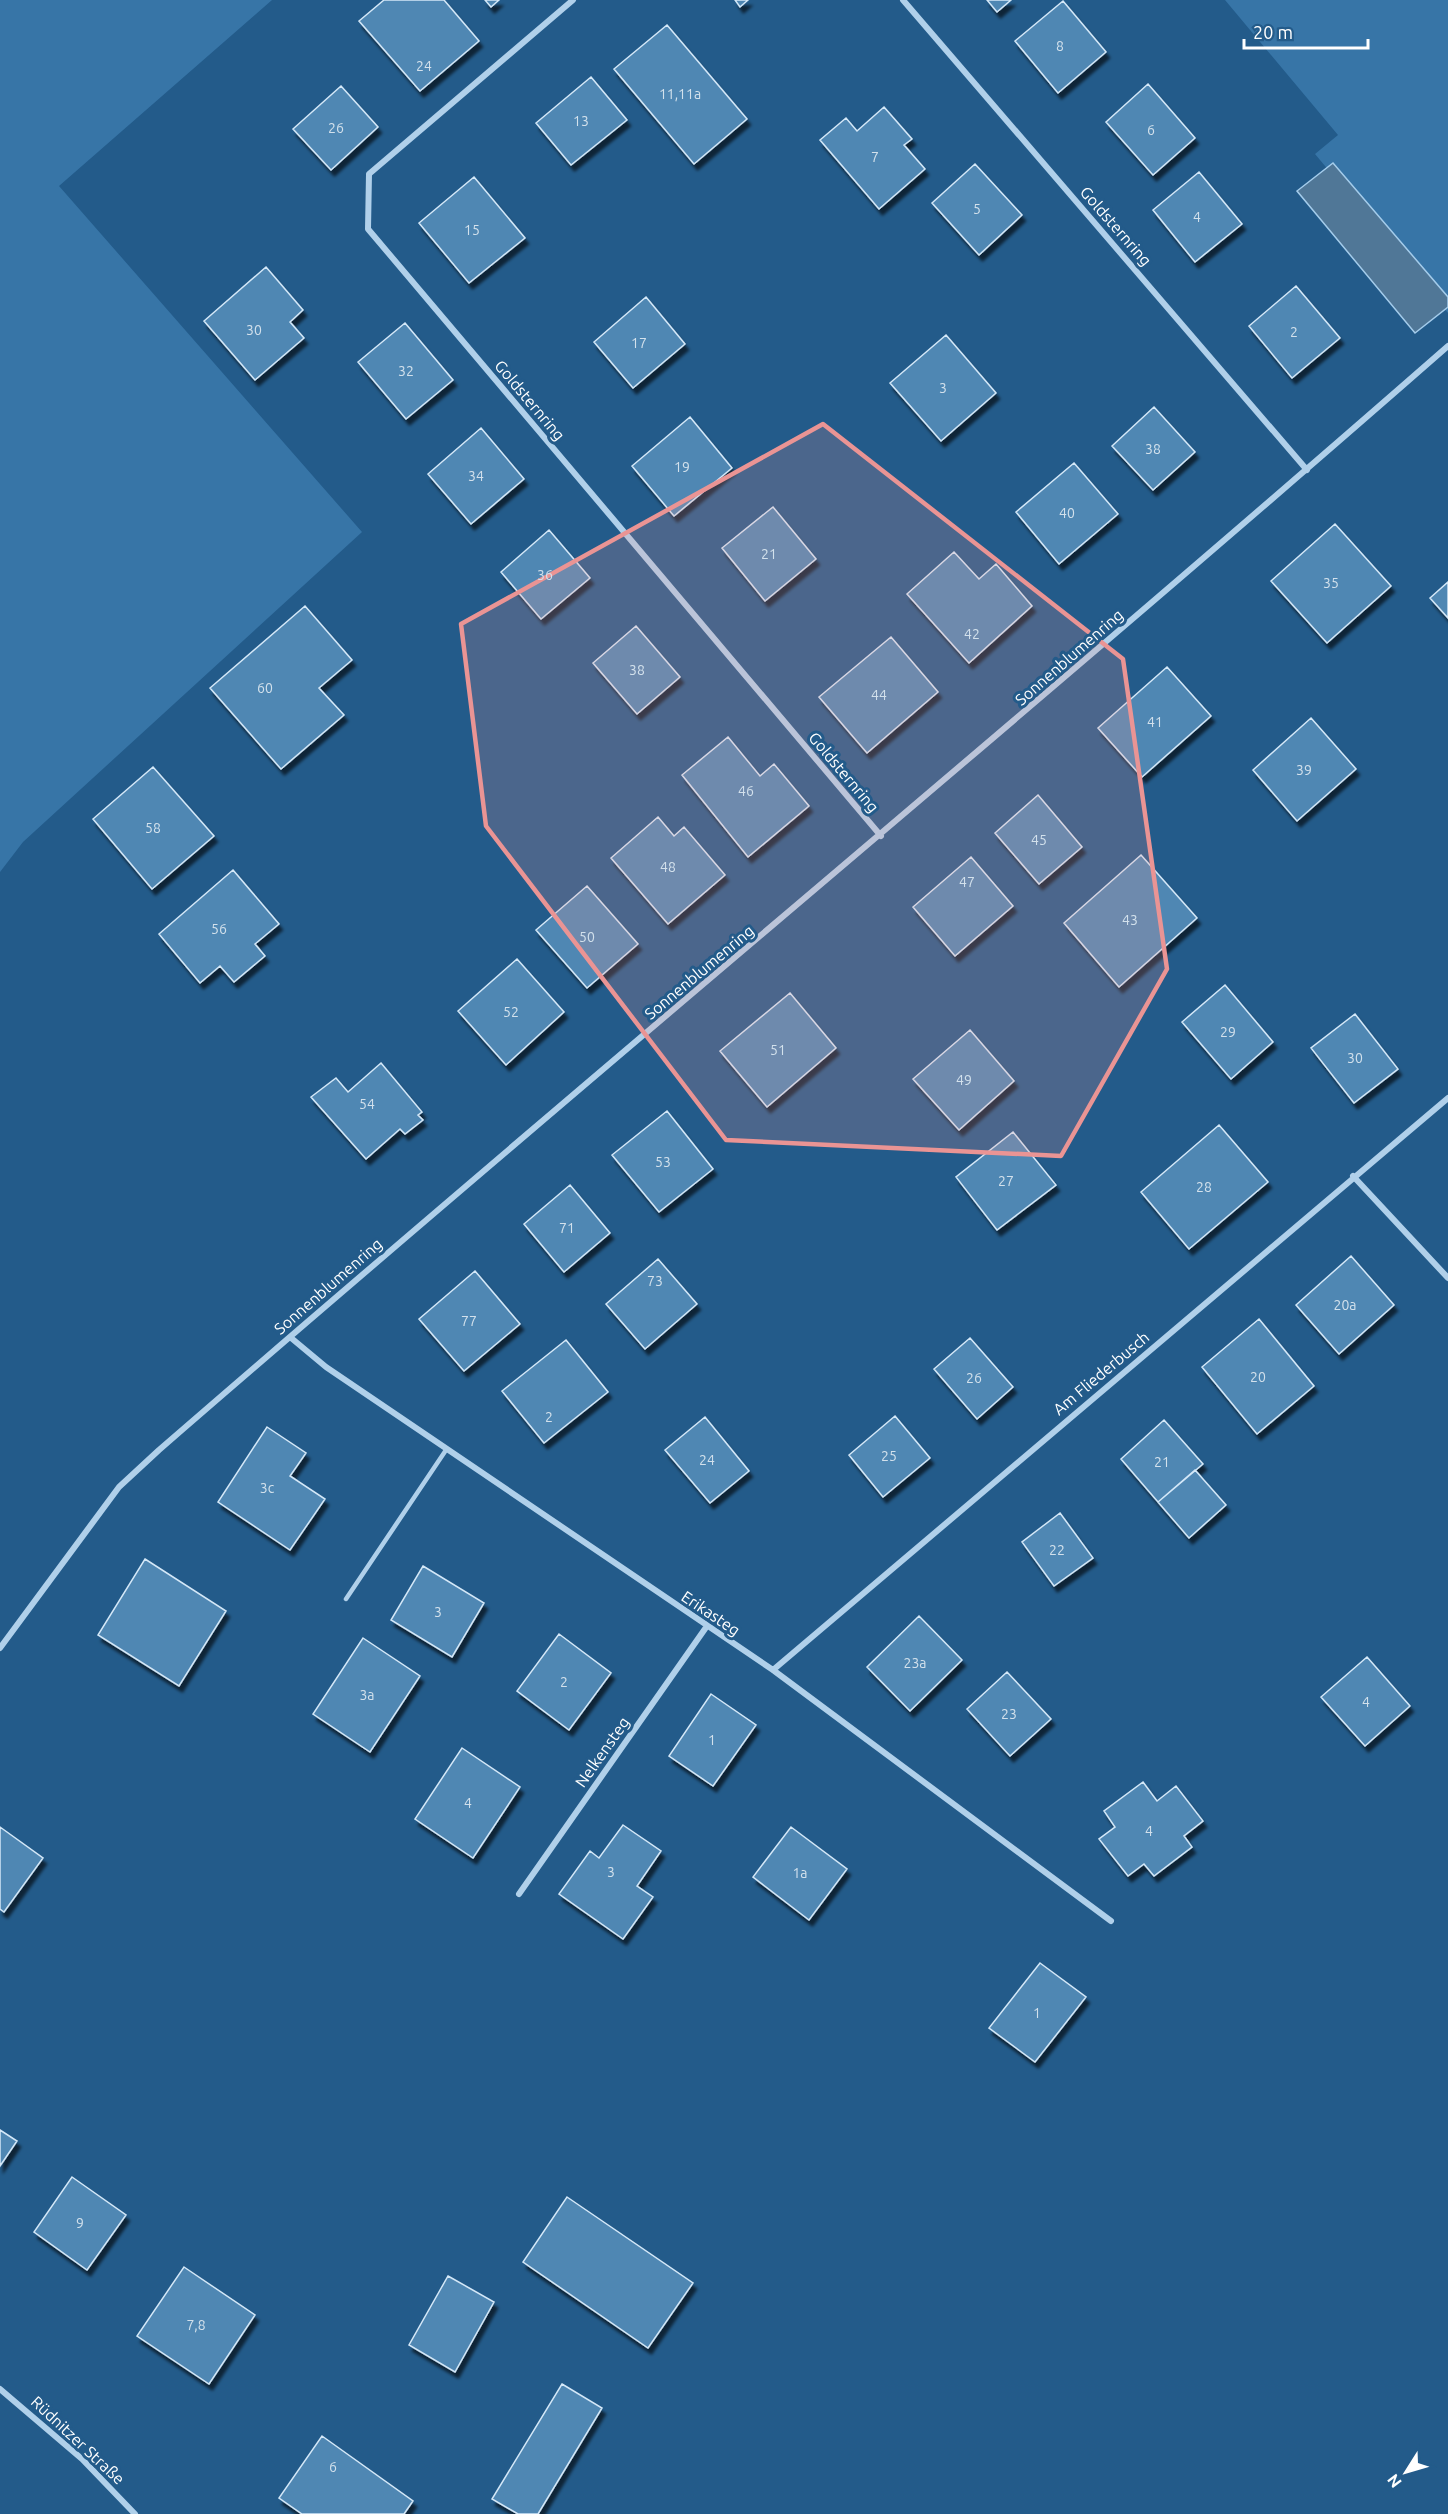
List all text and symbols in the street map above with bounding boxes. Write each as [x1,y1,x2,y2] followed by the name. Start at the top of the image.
[1244,12,1368,50] scale bar
[1253,22,1293,42] text: 20 m
[1056,38,1064,54] house number: 8
[416,58,432,74] house number: 24
[659,86,701,102] house number: 11,11a
[573,113,589,129] house number: 13
[328,120,344,136] house number: 26
[1147,122,1155,138] house number: 6
[871,149,879,165] house number: 7
[1077,183,1155,269] street label: Goldsternring
[973,201,981,217] house number: 5
[1193,209,1201,225] house number: 4
[464,222,480,238] house number: 15
[246,322,262,338] house number: 30
[1290,324,1298,340] house number: 2
[631,335,647,351] house number: 17
[491,356,569,444] street label: Goldsternring
[398,363,414,379] house number: 32
[939,380,947,396] house number: 3
[1145,441,1161,457] house number: 38
[674,459,690,475] house number: 19
[468,468,484,484] house number: 34
[1059,505,1075,521] house number: 40
[761,546,777,562] house number: 21
[537,567,553,583] house number: 36
[1323,575,1339,591] house number: 35
[1011,605,1127,709] street label: Sonnenblumenring
[964,626,980,642] house number: 42
[629,662,645,678] house number: 38
[257,680,273,696] house number: 60
[871,687,887,703] house number: 44
[1147,714,1163,730] house number: 41
[805,728,883,816] street label: Goldsternring
[1296,762,1312,778] house number: 39
[738,783,754,799] house number: 46
[145,820,161,836] house number: 58
[1031,832,1047,848] house number: 45
[660,859,676,875] house number: 48
[959,874,975,890] house number: 47
[1122,912,1138,928] house number: 43
[211,921,227,937] house number: 56
[641,921,757,1023] street label: Sonnenblumenring
[579,929,595,945] house number: 50
[503,1004,519,1020] house number: 52
[1220,1024,1236,1040] house number: 29
[770,1042,786,1058] house number: 51
[1347,1050,1363,1066] house number: 30
[956,1072,972,1088] house number: 49
[359,1096,375,1112] house number: 54
[655,1154,671,1170] house number: 53
[998,1173,1014,1189] house number: 27
[1196,1179,1212,1195] house number: 28
[559,1220,575,1236] house number: 71
[270,1234,386,1338] street label: Sonnenblumenring
[647,1273,663,1289] house number: 73
[1334,1297,1357,1313] house number: 20a
[461,1313,477,1329] house number: 77
[1049,1328,1153,1418] street label: Am Fliederbusch
[1250,1369,1266,1385] house number: 20
[966,1370,982,1386] house number: 26
[545,1409,553,1425] house number: 2
[881,1448,897,1464] house number: 25
[699,1452,715,1468] house number: 24
[1154,1454,1170,1470] house number: 21
[260,1480,275,1496] house number: 3c
[1049,1542,1065,1558] house number: 22
[678,1587,744,1639] street label: Erikasteg
[434,1604,442,1620] house number: 3
[904,1655,927,1671] house number: 23a
[560,1674,568,1690] house number: 2
[359,1687,375,1703] house number: 3a
[1362,1694,1370,1710] house number: 4
[1001,1706,1017,1722] house number: 23
[571,1713,633,1791] street label: Nelkensteg
[708,1732,716,1748] house number: 1
[464,1795,472,1811] house number: 4
[1145,1823,1153,1839] house number: 4
[607,1864,615,1880] house number: 3
[792,1865,808,1881] house number: 1a
[1033,2005,1041,2021] house number: 1
[76,2215,84,2231] house number: 9
[186,2317,206,2333] house number: 7,8
[28,2392,128,2488] street label: Rüdnitzer Straße
[1376,2442,1436,2502] north arrow
[329,2459,337,2475] house number: 6
[1383,2471,1405,2491] text: N

